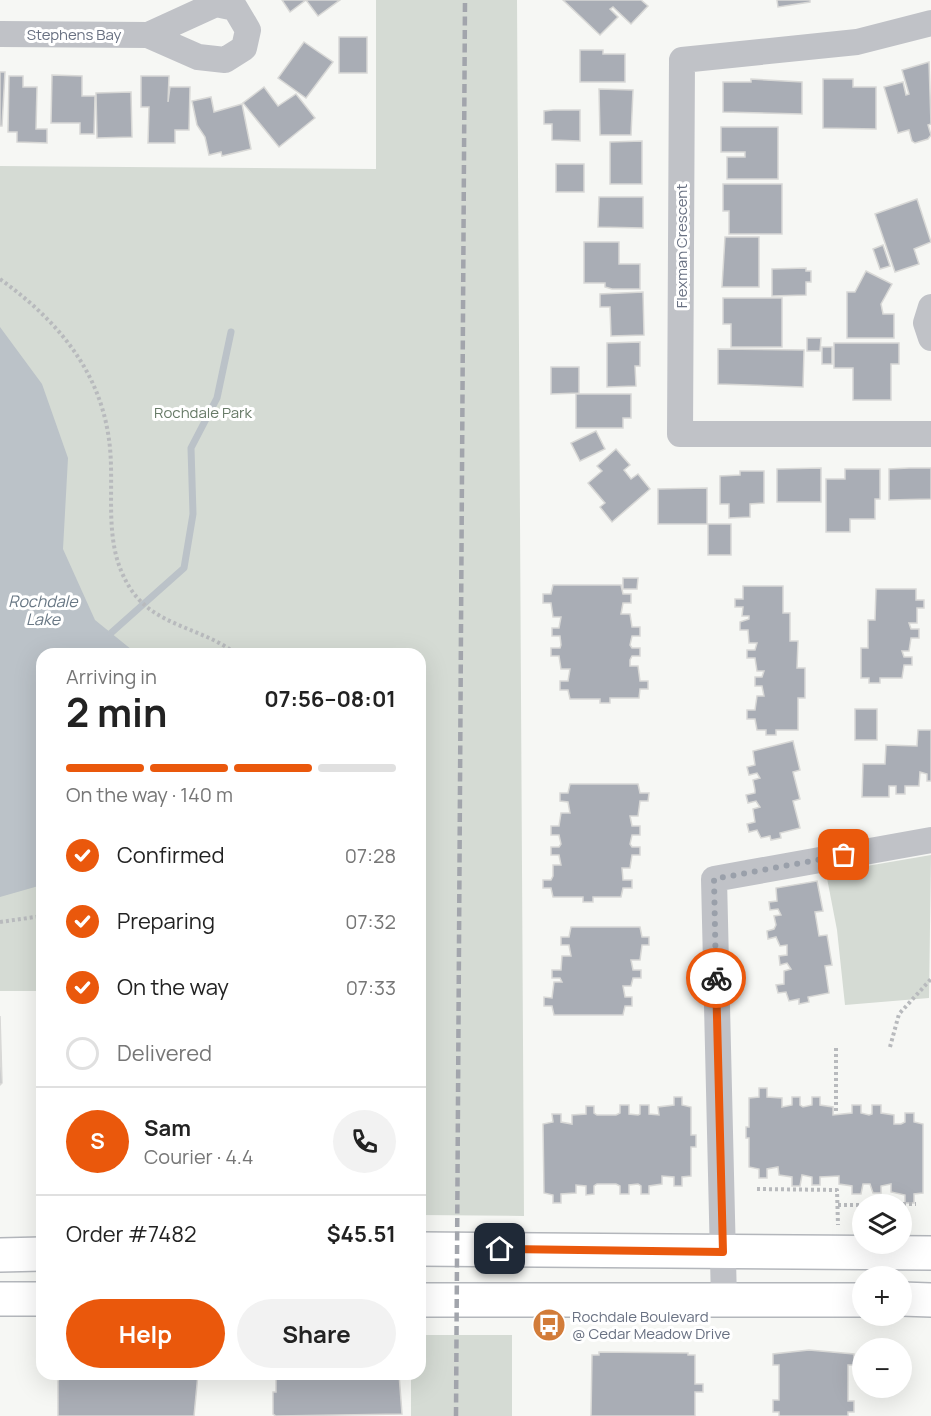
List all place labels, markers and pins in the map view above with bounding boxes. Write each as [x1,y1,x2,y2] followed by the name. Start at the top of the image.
[818,829,869,880] pin
[474,1223,525,1274] pin
[572,1306,731,1344] place label: Rochdale Boulevard @ Cedar Meadow Drive
[531,1307,567,1343] bus stop icon: Rochdale Boulevard @ Cedar Meadow Drive

